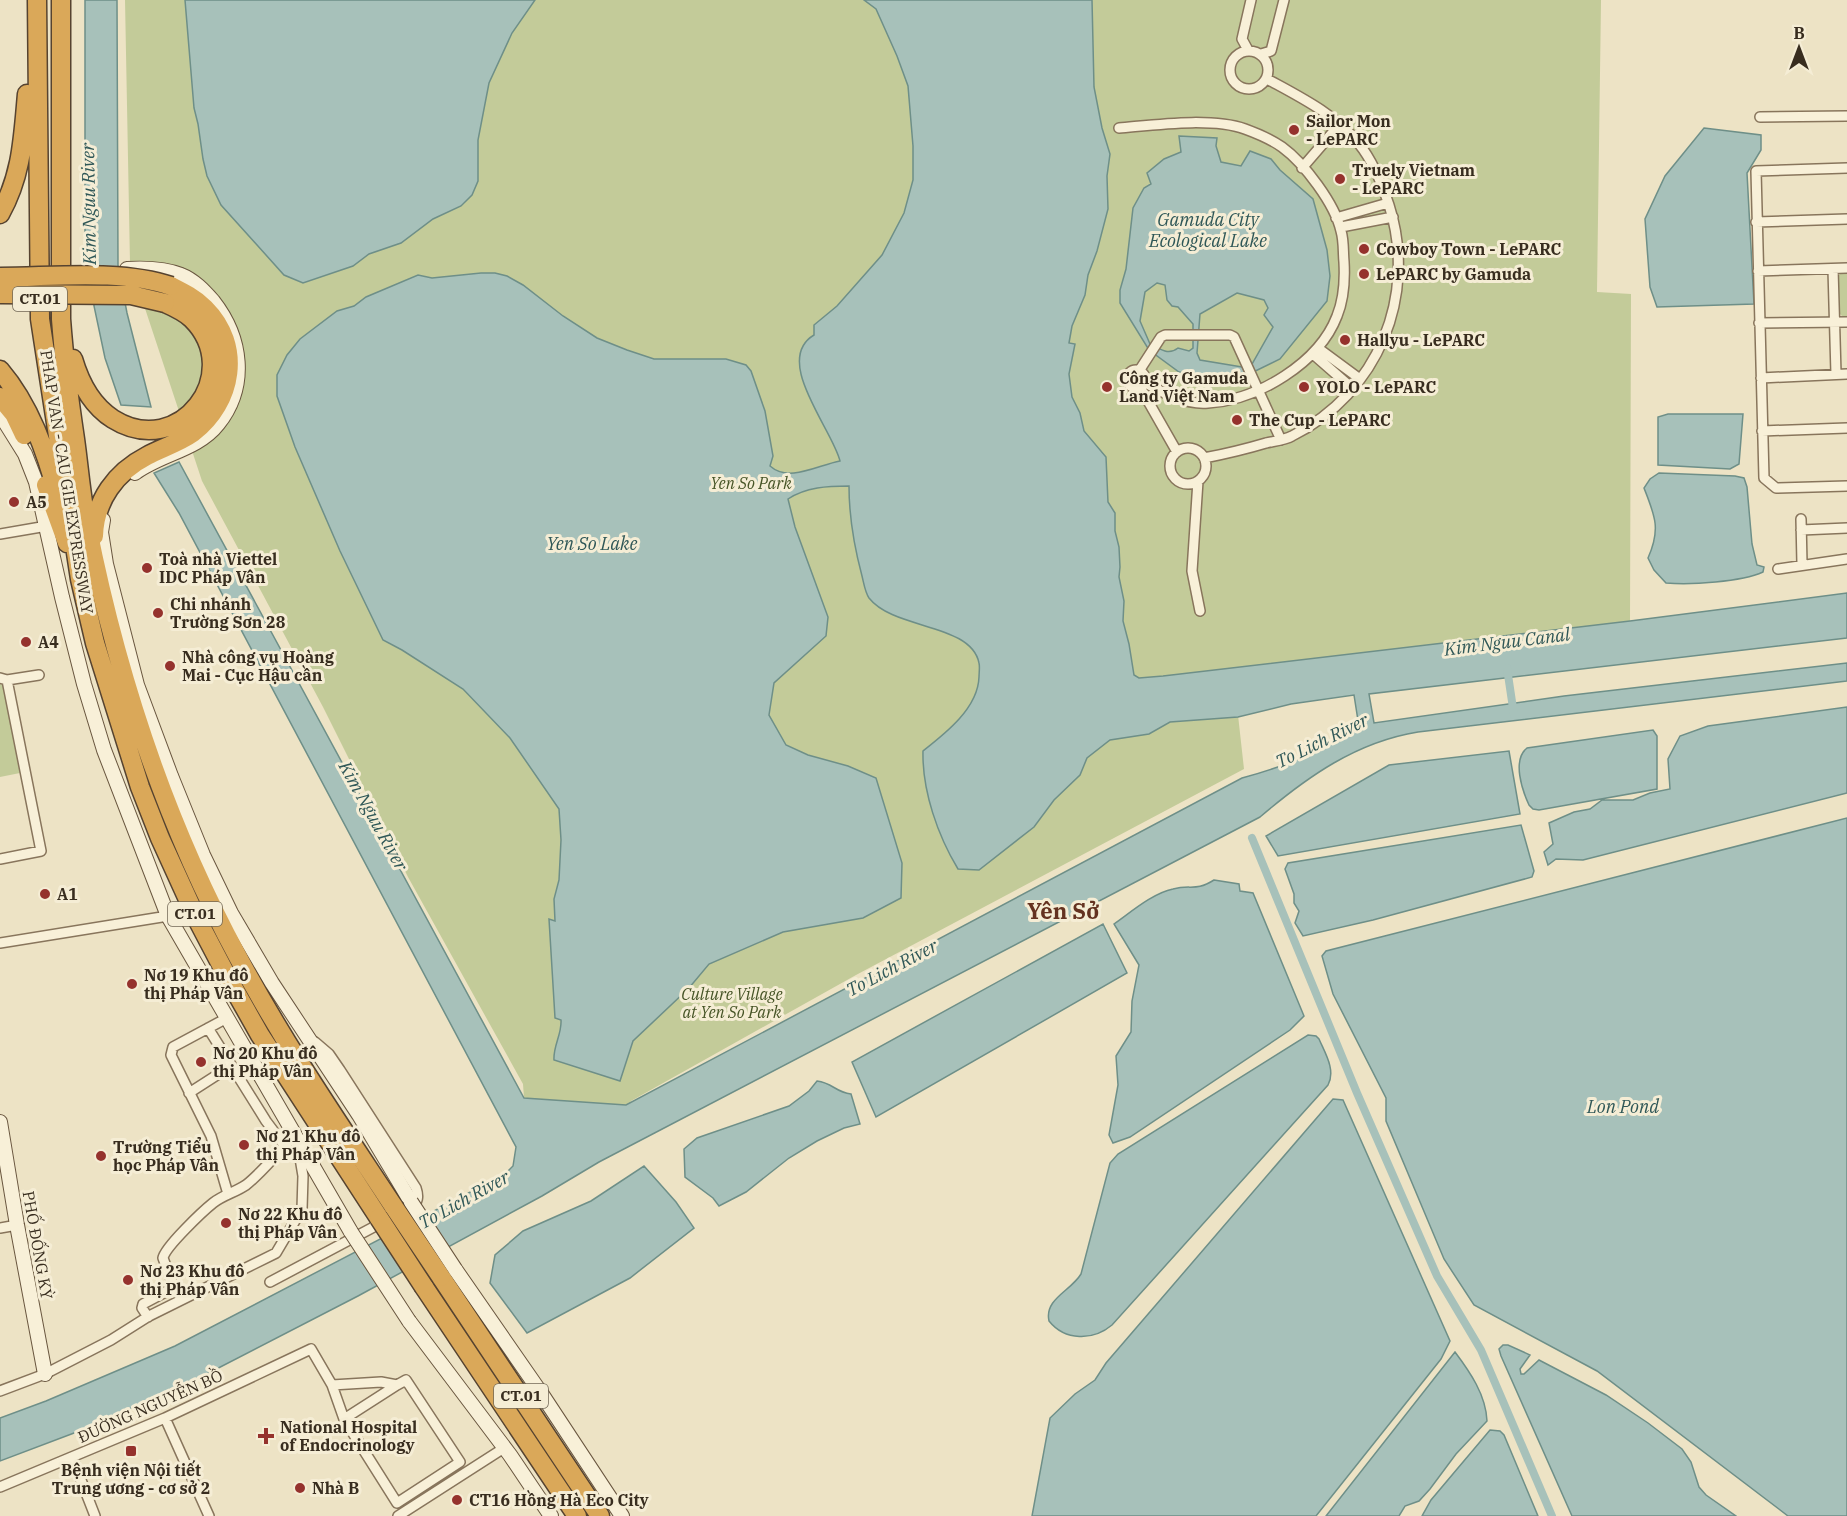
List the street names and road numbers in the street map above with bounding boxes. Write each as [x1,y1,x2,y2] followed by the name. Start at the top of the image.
[13,287,67,311] road number: CT.01
[36,348,98,616] street label: PHAP VAN - CAU GIE EXPRESSWAY
[168,902,222,926] road number: CT.01
[19,1189,60,1301] street label: PHỐ ĐỐNG KỲ
[73,1362,226,1447] street label: ĐƯỜNG NGUYỄN BỒ
[494,1384,548,1408] road number: CT.01

